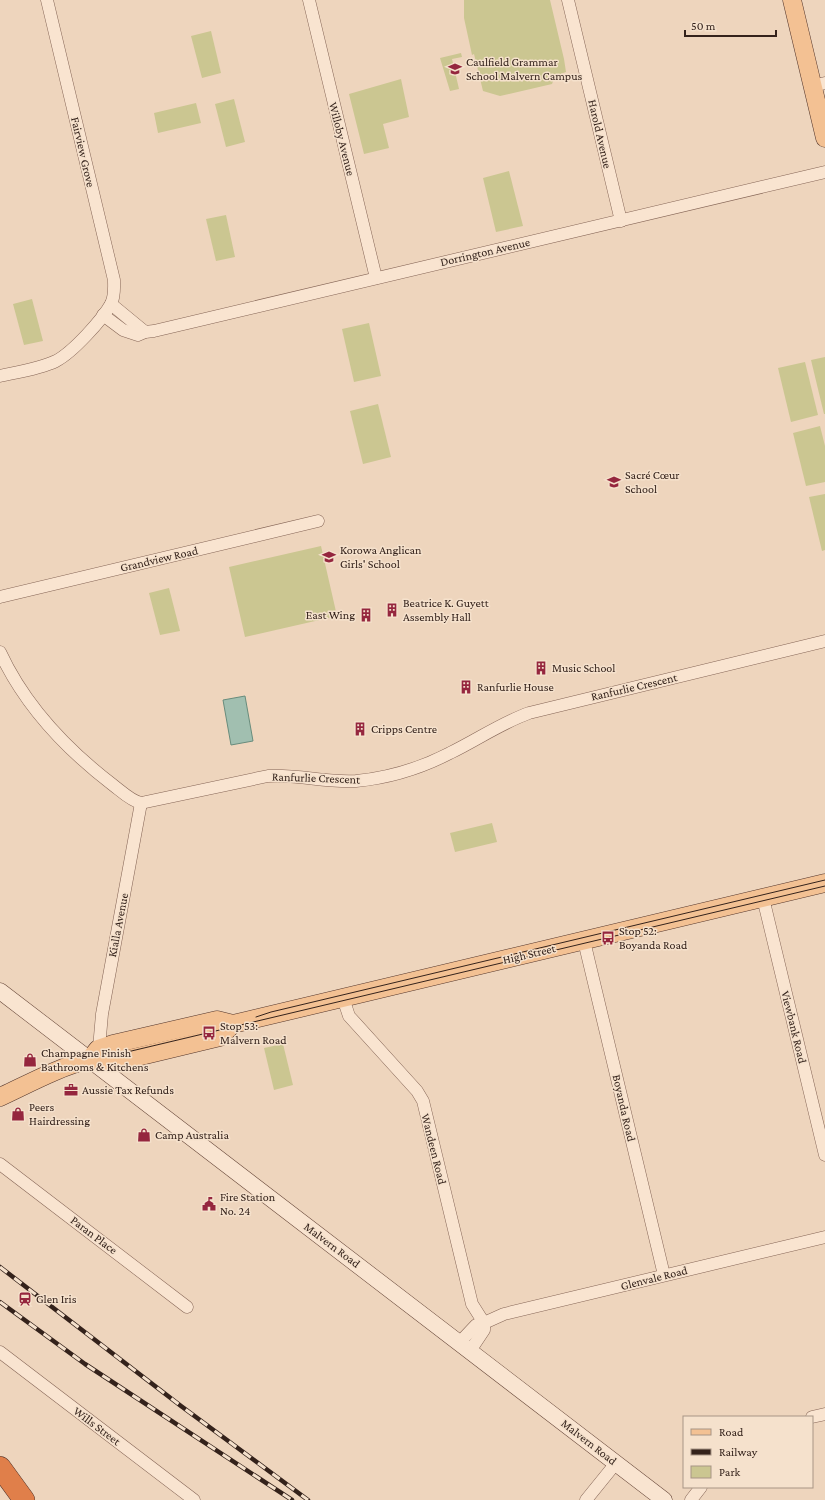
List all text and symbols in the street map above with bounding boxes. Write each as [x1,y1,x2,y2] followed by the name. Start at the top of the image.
[685,12,776,38] scale bar
[691,19,716,33] text: 50 m
[466,55,582,83] place label: Caulfield Grammar School Malvern Campus
[447,61,463,77] school or university icon: Caulfield Grammar School Malvern Campus
[585,98,615,170] street label: Harold Avenue
[326,101,358,177] street label: Willoby Avenue
[68,115,98,189] street label: Fairview Grove
[439,235,531,269] street label: Dorrington Avenue
[625,468,680,496] place label: Sacré Cœur School
[606,474,622,490] school or university icon: Sacré Cœur School
[119,543,200,575] street label: Grandview Road
[340,543,422,571] place label: Korowa Anglican Girls' School
[321,549,337,565] school or university icon: Korowa Anglican Girls' School
[403,596,490,624] place label: Beatrice K. Guyett Assembly Hall
[384,602,400,618] building icon: Beatrice K. Guyett Assembly Hall
[358,607,374,623] building icon: East Wing
[306,608,355,622] place label: East Wing
[533,660,549,676] building icon: Music School
[552,661,615,675] place label: Music School
[589,670,680,704] street label: Ranfurlie Crescent
[458,679,474,695] building icon: Ranfurlie House
[477,680,554,694] place label: Ranfurlie House
[352,721,368,737] building icon: Cripps Centre
[371,722,437,736] place label: Cripps Centre
[272,769,361,787] street label: Ranfurlie Crescent
[105,892,131,958] street label: Kialla Avenue
[619,924,688,952] place label: Stop 52: Boyanda Road
[600,930,616,946] bus stop icon: Stop 52: Boyanda Road
[501,941,558,967] street label: High Street
[778,989,810,1065] street label: Viewbank Road
[220,1019,287,1047] place label: Stop 53: Malvern Road
[201,1025,217,1041] bus stop icon: Stop 53: Malvern Road
[41,1046,149,1074] place label: Champagne Finish Bathrooms & Kitchens
[22,1052,38,1068] shop icon: Champagne Finish Bathrooms & Kitchens
[609,1073,639,1144] street label: Boyanda Road
[63,1082,79,1098] office icon: Aussie Tax Refunds
[82,1083,174,1097] place label: Aussie Tax Refunds
[29,1100,90,1128] place label: Peers Hairdressing
[10,1106,26,1122] shop icon: Peers Hairdressing
[418,1112,450,1186] street label: Wandeen Road
[136,1127,152,1143] shop icon: Camp Australia
[155,1128,229,1142] place label: Camp Australia
[220,1190,276,1218] place label: Fire Station No. 24
[201,1196,217,1212] public building icon: Fire Station No. 24
[68,1213,120,1257] street label: Paran Place
[301,1219,363,1271] street label: Malvern Road
[619,1263,690,1293] street label: Glenvale Road
[17,1291,33,1307] station icon: Glen Iris
[36,1292,77,1306] place label: Glen Iris
[71,1404,124,1449] street label: Wills Street
[558,1416,620,1468] street label: Malvern Road
[683,1416,813,1488] legend
[719,1425,744,1439] text: Road
[719,1445,758,1459] text: Railway
[719,1465,741,1479] text: Park

